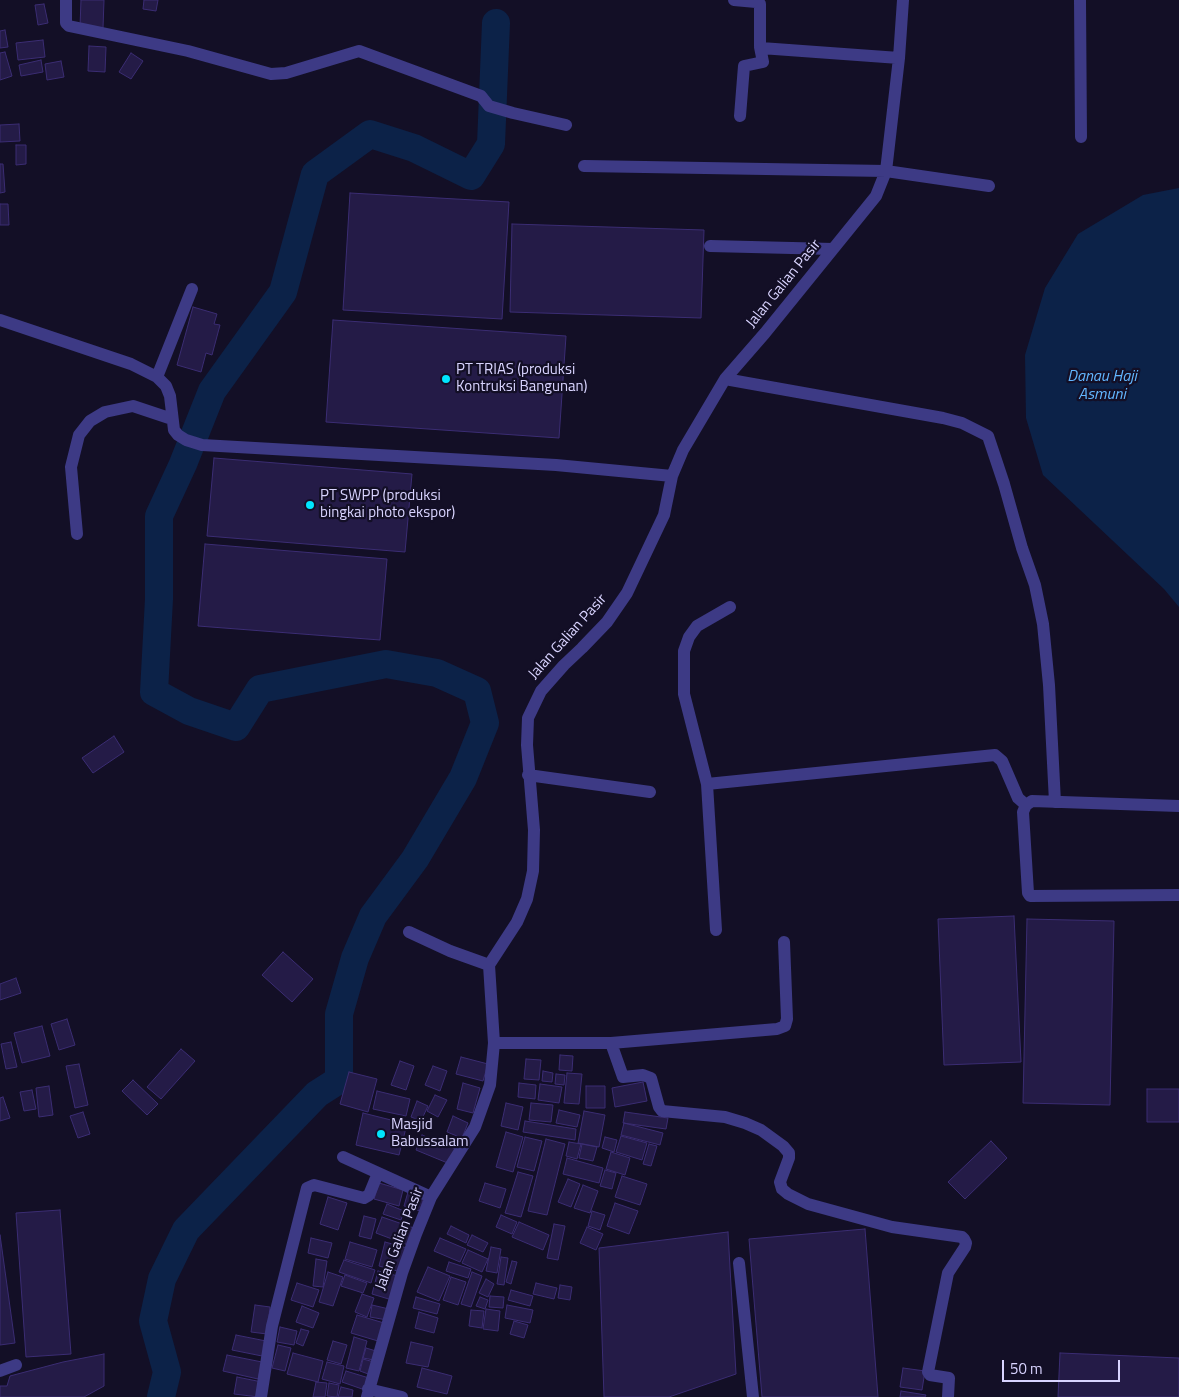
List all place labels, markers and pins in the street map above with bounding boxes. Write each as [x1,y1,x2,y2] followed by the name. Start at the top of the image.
[456,361,587,396] place label: PT TRIAS (produksi Kontruksi Bangunan)
[440,373,452,385] marker: PT TRIAS (produksi Kontruksi Bangunan)
[320,487,455,522] place label: PT SWPP (produksi bingkai photo ekspor)
[304,499,316,511] marker: PT SWPP (produksi bingkai photo ekspor)
[391,1116,469,1151] place label: Masjid Babussalam
[375,1128,387,1140] marker: Masjid Babussalam

